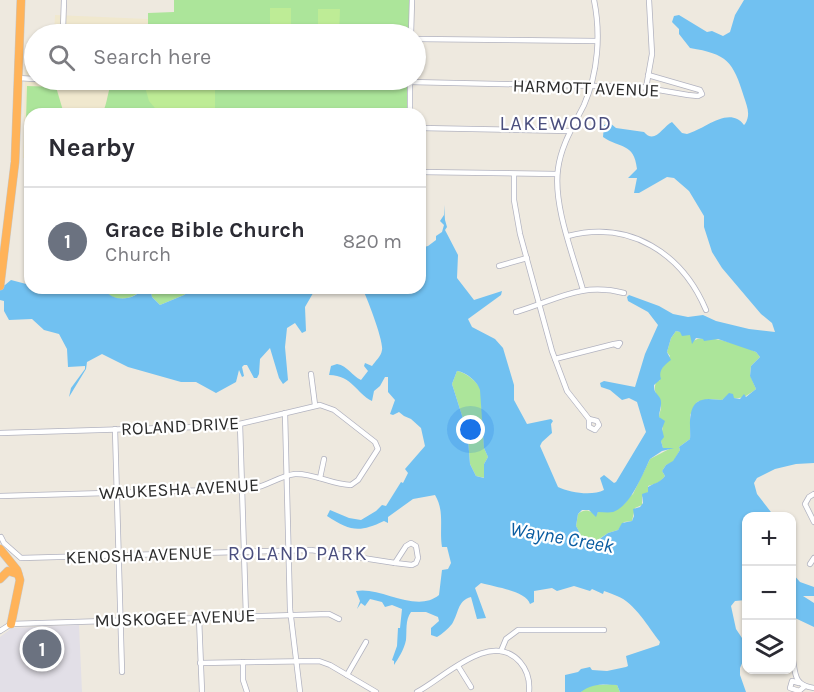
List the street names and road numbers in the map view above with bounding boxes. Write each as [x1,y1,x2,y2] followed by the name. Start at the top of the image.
[512,74,660,102] street label: HARMOTT AVENUE
[120,412,240,440] street label: ROLAND DRIVE
[98,474,260,504] street label: WAUKESHA AVENUE
[65,541,213,569] street label: KENOSHA AVENUE
[94,604,256,632] street label: MUSKOGEE AVENUE

